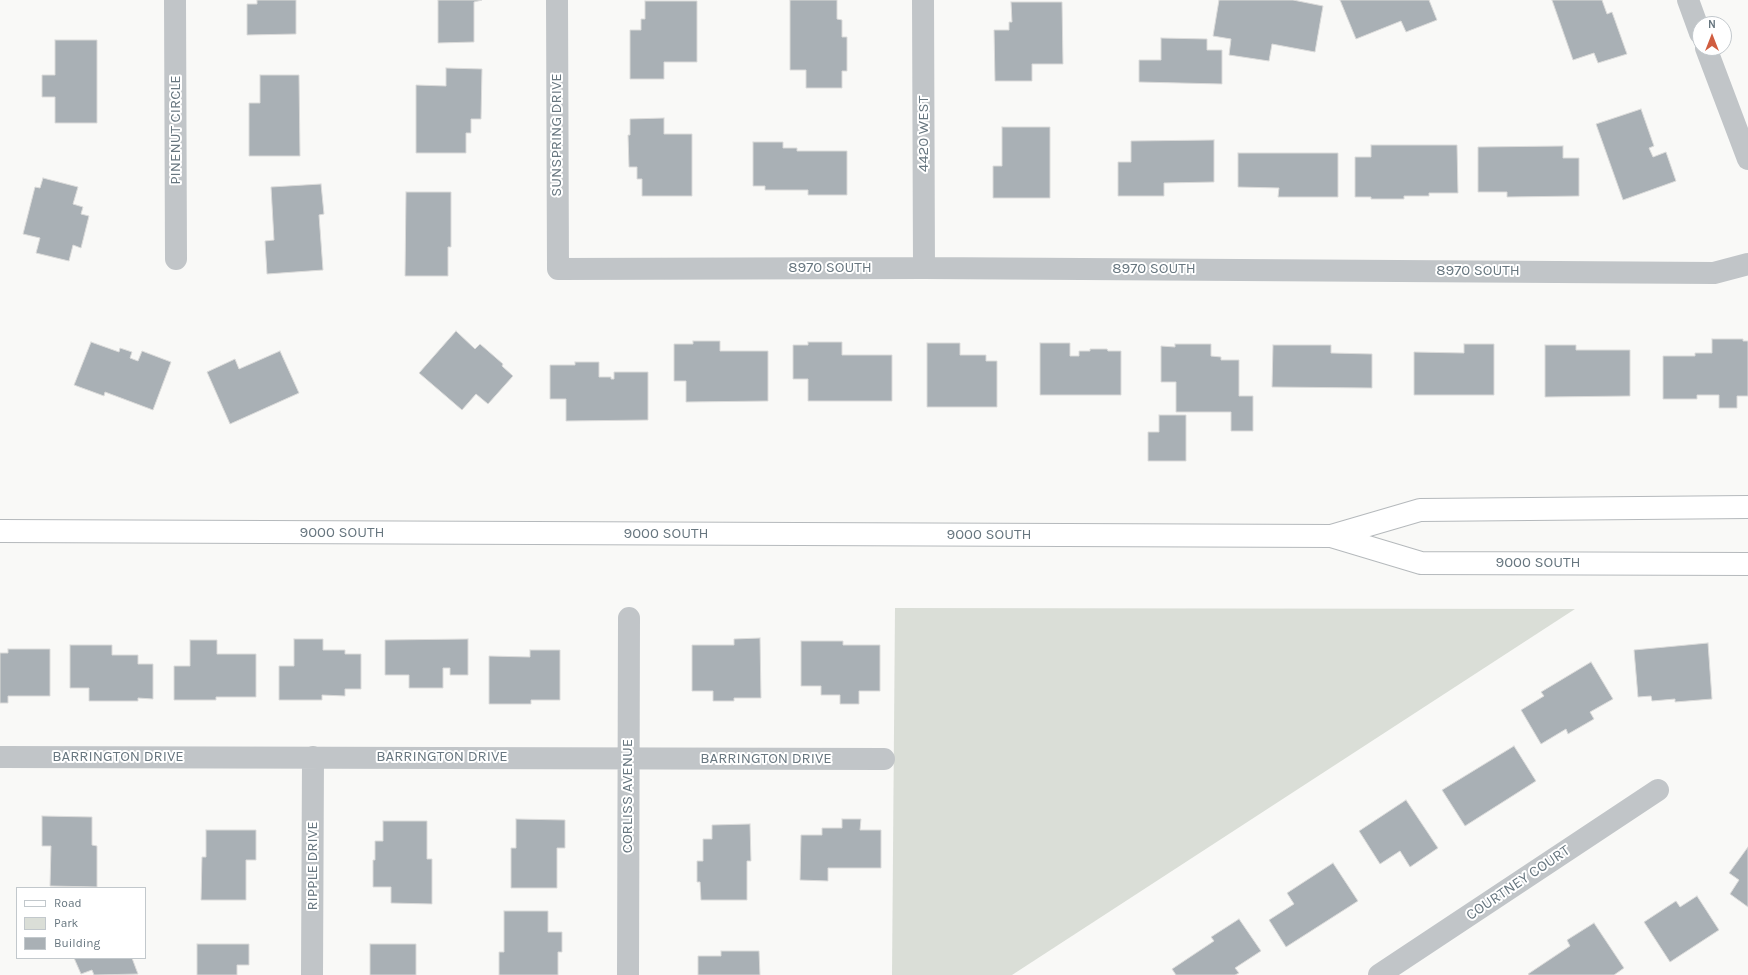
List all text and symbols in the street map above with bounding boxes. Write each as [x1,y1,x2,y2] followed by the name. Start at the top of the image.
[1692,16,1732,56] north arrow
[1708,18,1716,31] text: N
[548,73,566,197] street label: SUNSPRING DRIVE
[167,75,185,185] street label: PINENUT CIRCLE
[915,96,933,172] street label: 4420 WEST
[788,259,872,277] street label: 8970 SOUTH
[1112,260,1196,278] street label: 8970 SOUTH
[1436,262,1520,280] street label: 8970 SOUTH
[299,524,385,542] street label: 9000 SOUTH
[623,525,709,543] street label: 9000 SOUTH
[946,526,1032,544] street label: 9000 SOUTH
[1495,554,1581,572] street label: 9000 SOUTH
[619,739,637,853] street label: CORLISS AVENUE
[52,748,184,766] street label: BARRINGTON DRIVE
[376,748,508,766] street label: BARRINGTON DRIVE
[700,750,832,768] street label: BARRINGTON DRIVE
[304,821,322,911] street label: RIPPLE DRIVE
[1463,842,1573,924] street label: COURTNEY COURT
[16,887,146,959] legend
[54,896,82,910] text: Road
[54,916,78,930] text: Park
[54,936,100,950] text: Building

